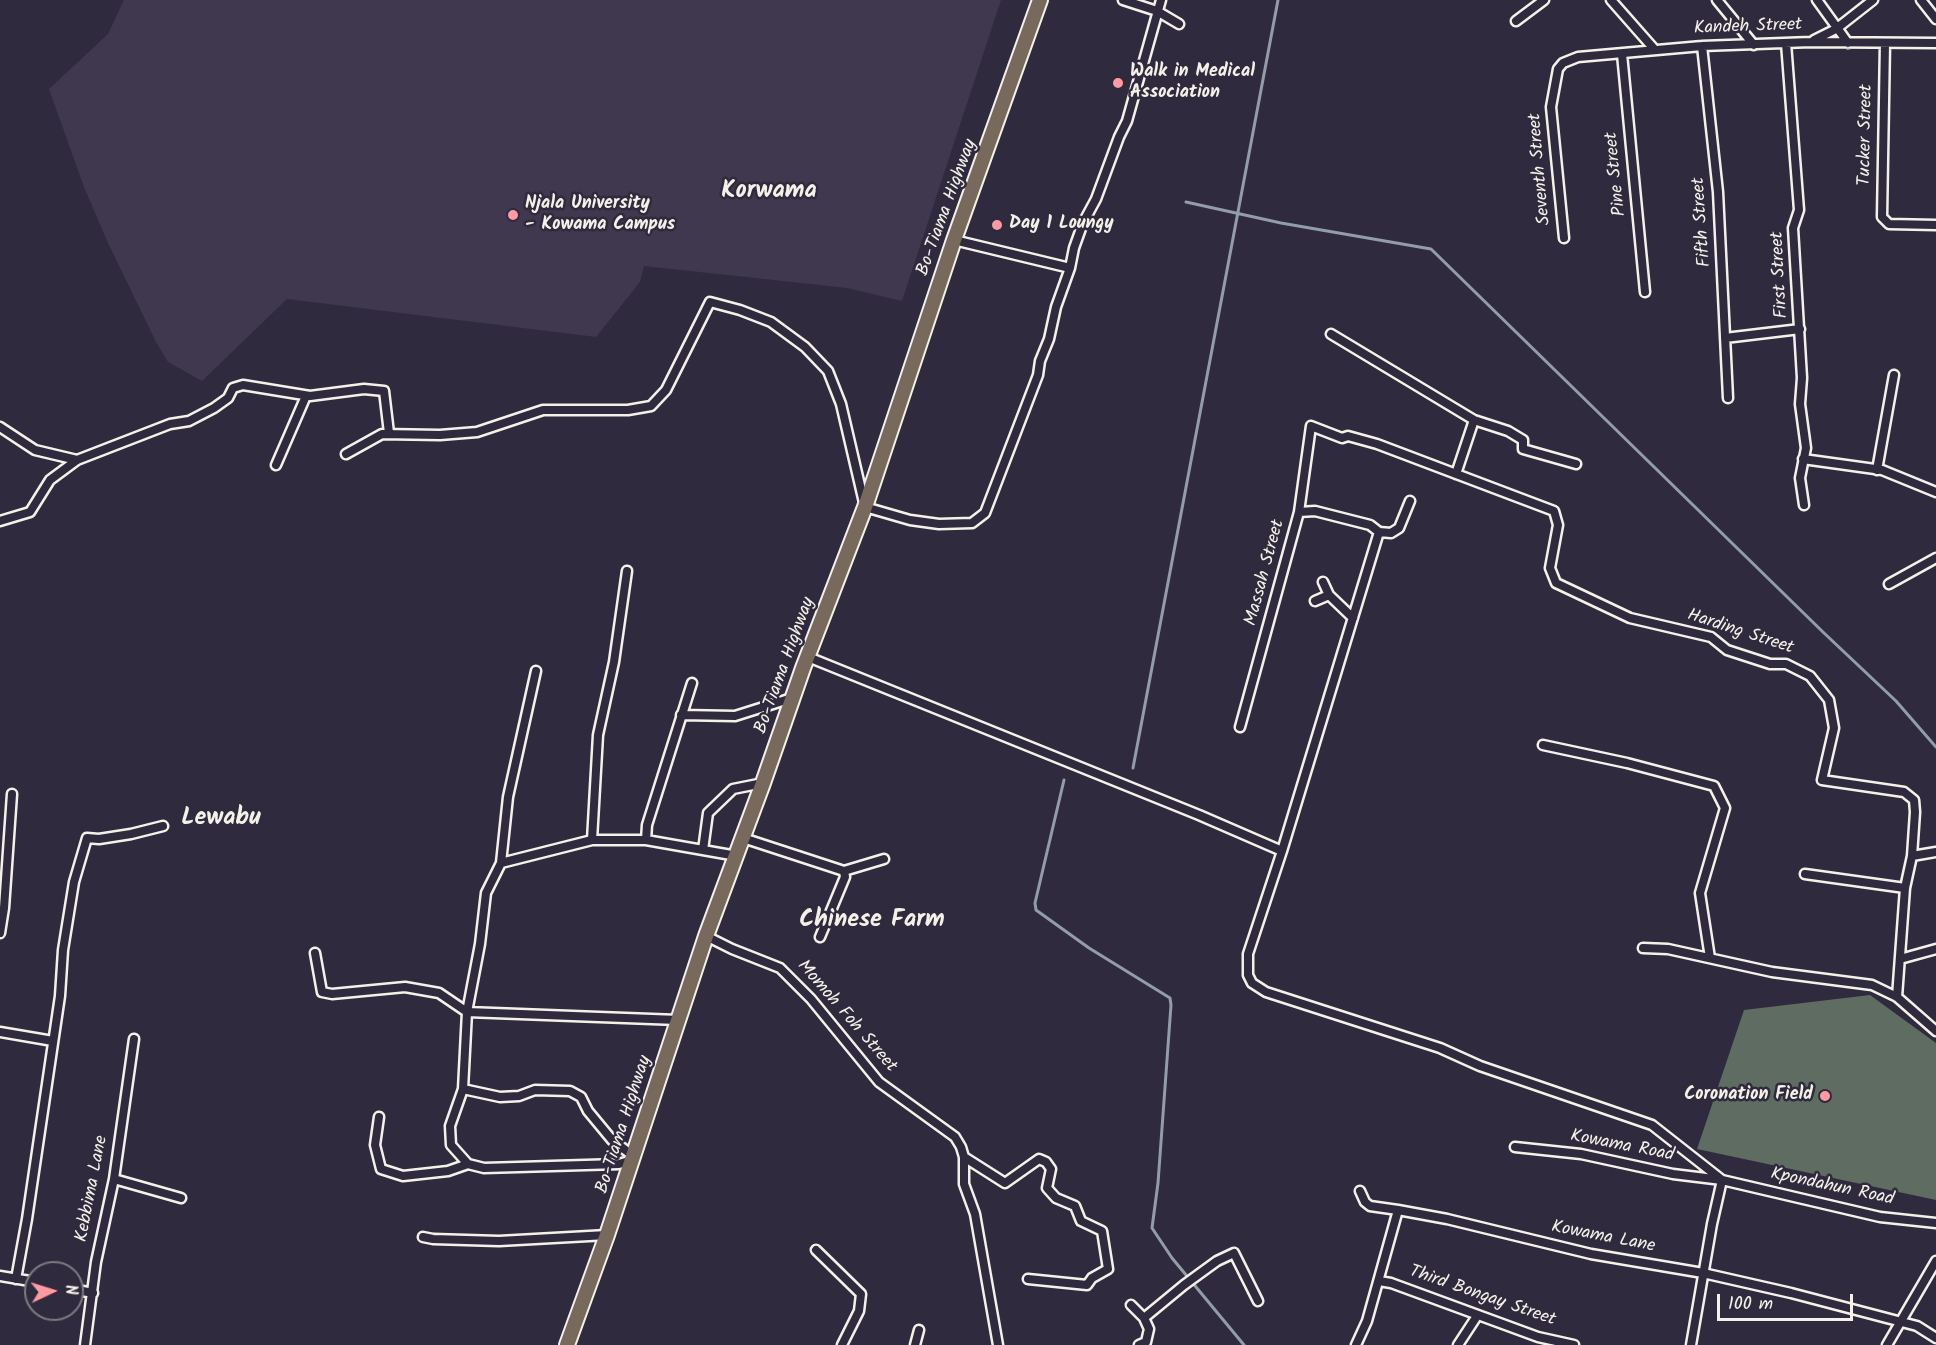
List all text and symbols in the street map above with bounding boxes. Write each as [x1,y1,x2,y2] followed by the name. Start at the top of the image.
[1694,15,1802,41] street label: Kandeh Street
[1130,62,1255,104] place label: Walk in Medical Association
[1111,76,1125,90] marker: Walk in Medical Association
[1855,84,1879,186] street label: Tucker Street
[1525,112,1557,226] street label: Seventh Street
[1602,131,1632,217] street label: Pine Street
[913,137,983,279] street label: Bo-Tiama Highway
[1689,176,1717,268] street label: Fifth Street
[721,179,817,207] district label: Korwama
[525,194,675,236] place label: Njala University - Kowama Campus
[506,208,520,222] marker: Njala University - Kowama Campus
[1009,214,1114,236] place label: Day 1 Loungy
[990,218,1004,232] marker: Day 1 Loungy
[1768,231,1794,319] street label: First Street
[1241,518,1291,628] street label: Massah Street
[751,595,821,737] street label: Bo-Tiama Highway
[1684,606,1796,660] street label: Harding Street
[181,806,261,834] district label: Lewabu
[799,908,945,936] district label: Chinese Farm
[791,956,901,1078] street label: Momoh Foh Street
[593,1053,657,1197] street label: Bo-Tiama Highway
[1684,1085,1813,1107] place label: Coronation Field
[1818,1089,1832,1103] marker: Coronation Field
[1568,1126,1676,1168] street label: Kowama Road
[72,1134,114,1244] street label: Kebbima Lane
[1768,1164,1896,1212] street label: Kpondahun Road
[1549,1217,1657,1259] street label: Kowama Lane
[24,1261,84,1321] north arrow
[1406,1262,1558,1332] street label: Third Bongay Street
[1720,1282,1856,1320] scale bar
[58,1284,83,1296] text: N
[1728,1290,1773,1319] text: 100 m

